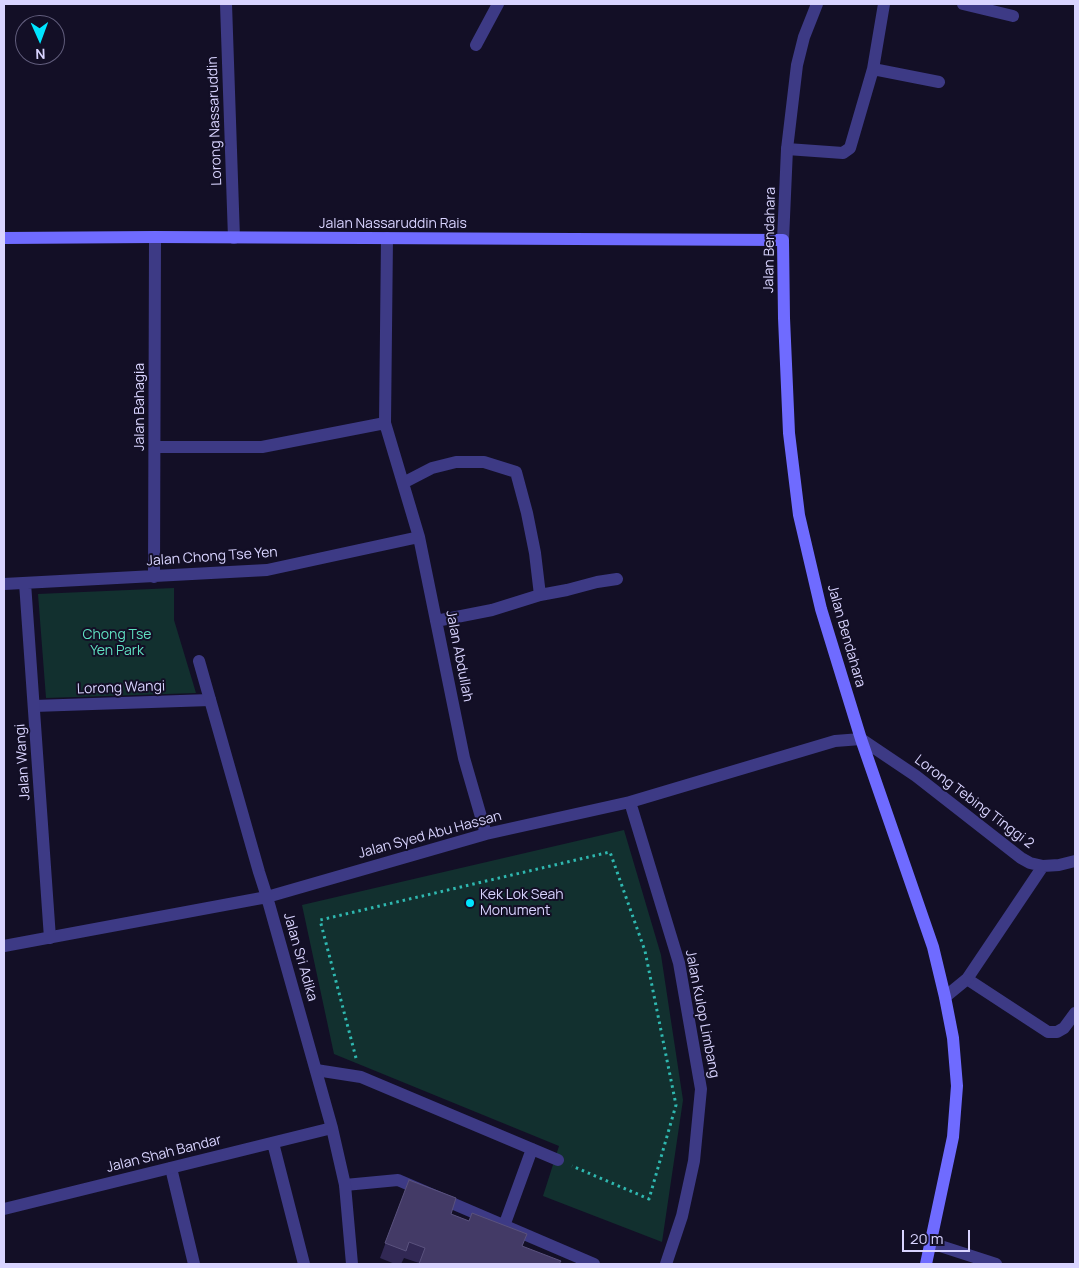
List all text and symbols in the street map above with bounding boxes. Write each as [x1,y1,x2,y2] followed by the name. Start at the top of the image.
[15,15,65,65] north arrow
[35,45,46,64] text: N
[204,56,226,186] street label: Lorong Nassaruddin
[761,187,779,293] street label: Jalan Bendahara
[319,216,467,232] street label: Jalan Nassaruddin Rais
[132,363,148,451] street label: Jalan Bahagia
[146,544,278,570] street label: Jalan Chong Tse Yen
[823,583,869,689] street label: Jalan Bendahara
[442,609,476,703] street label: Jalan Abdullah
[82,627,152,660] park label: Chong Tse Yen Park
[77,678,165,698] street label: Lorong Wangi
[12,723,34,801] street label: Jalan Wangi
[911,752,1037,852] street label: Lorong Tebing Tinggi 2
[356,808,504,862] street label: Jalan Syed Abu Hassan
[480,887,564,920] place label: Kek Lok Seah Monument
[464,897,476,909] marker: Kek Lok Seah Monument
[279,911,321,1003] street label: Jalan Sri Adika
[681,949,723,1079] street label: Jalan Kulop Limbang
[105,1132,223,1176] street label: Jalan Shah Bandar
[904,1220,972,1252] scale bar
[910,1228,943,1249] text: 20 m

